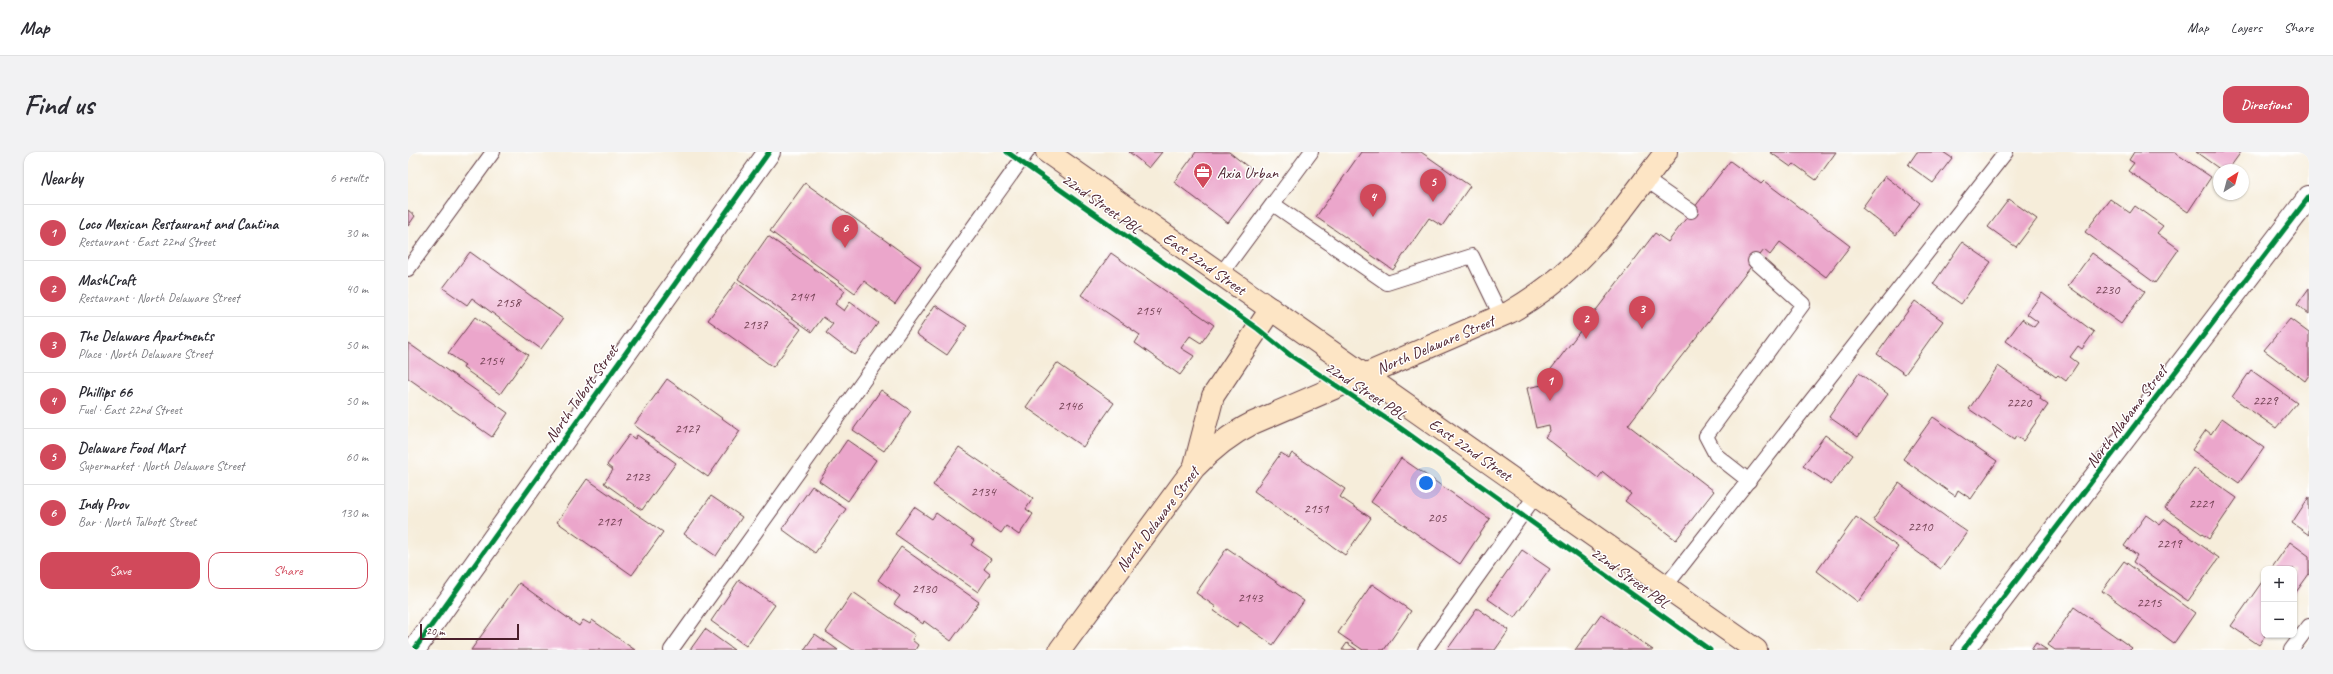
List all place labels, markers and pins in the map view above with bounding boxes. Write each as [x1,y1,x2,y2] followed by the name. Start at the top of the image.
[1192,161,1214,189] office icon: Axia Urban
[1217,163,1279,183] place label: Axia Urban
[1420,169,1446,202] pin: 5
[1360,184,1386,217] pin: 4
[832,215,858,248] pin: 6
[1629,296,1655,329] pin: 3
[1573,306,1599,339] pin: 2
[1537,368,1563,401] pin: 1

